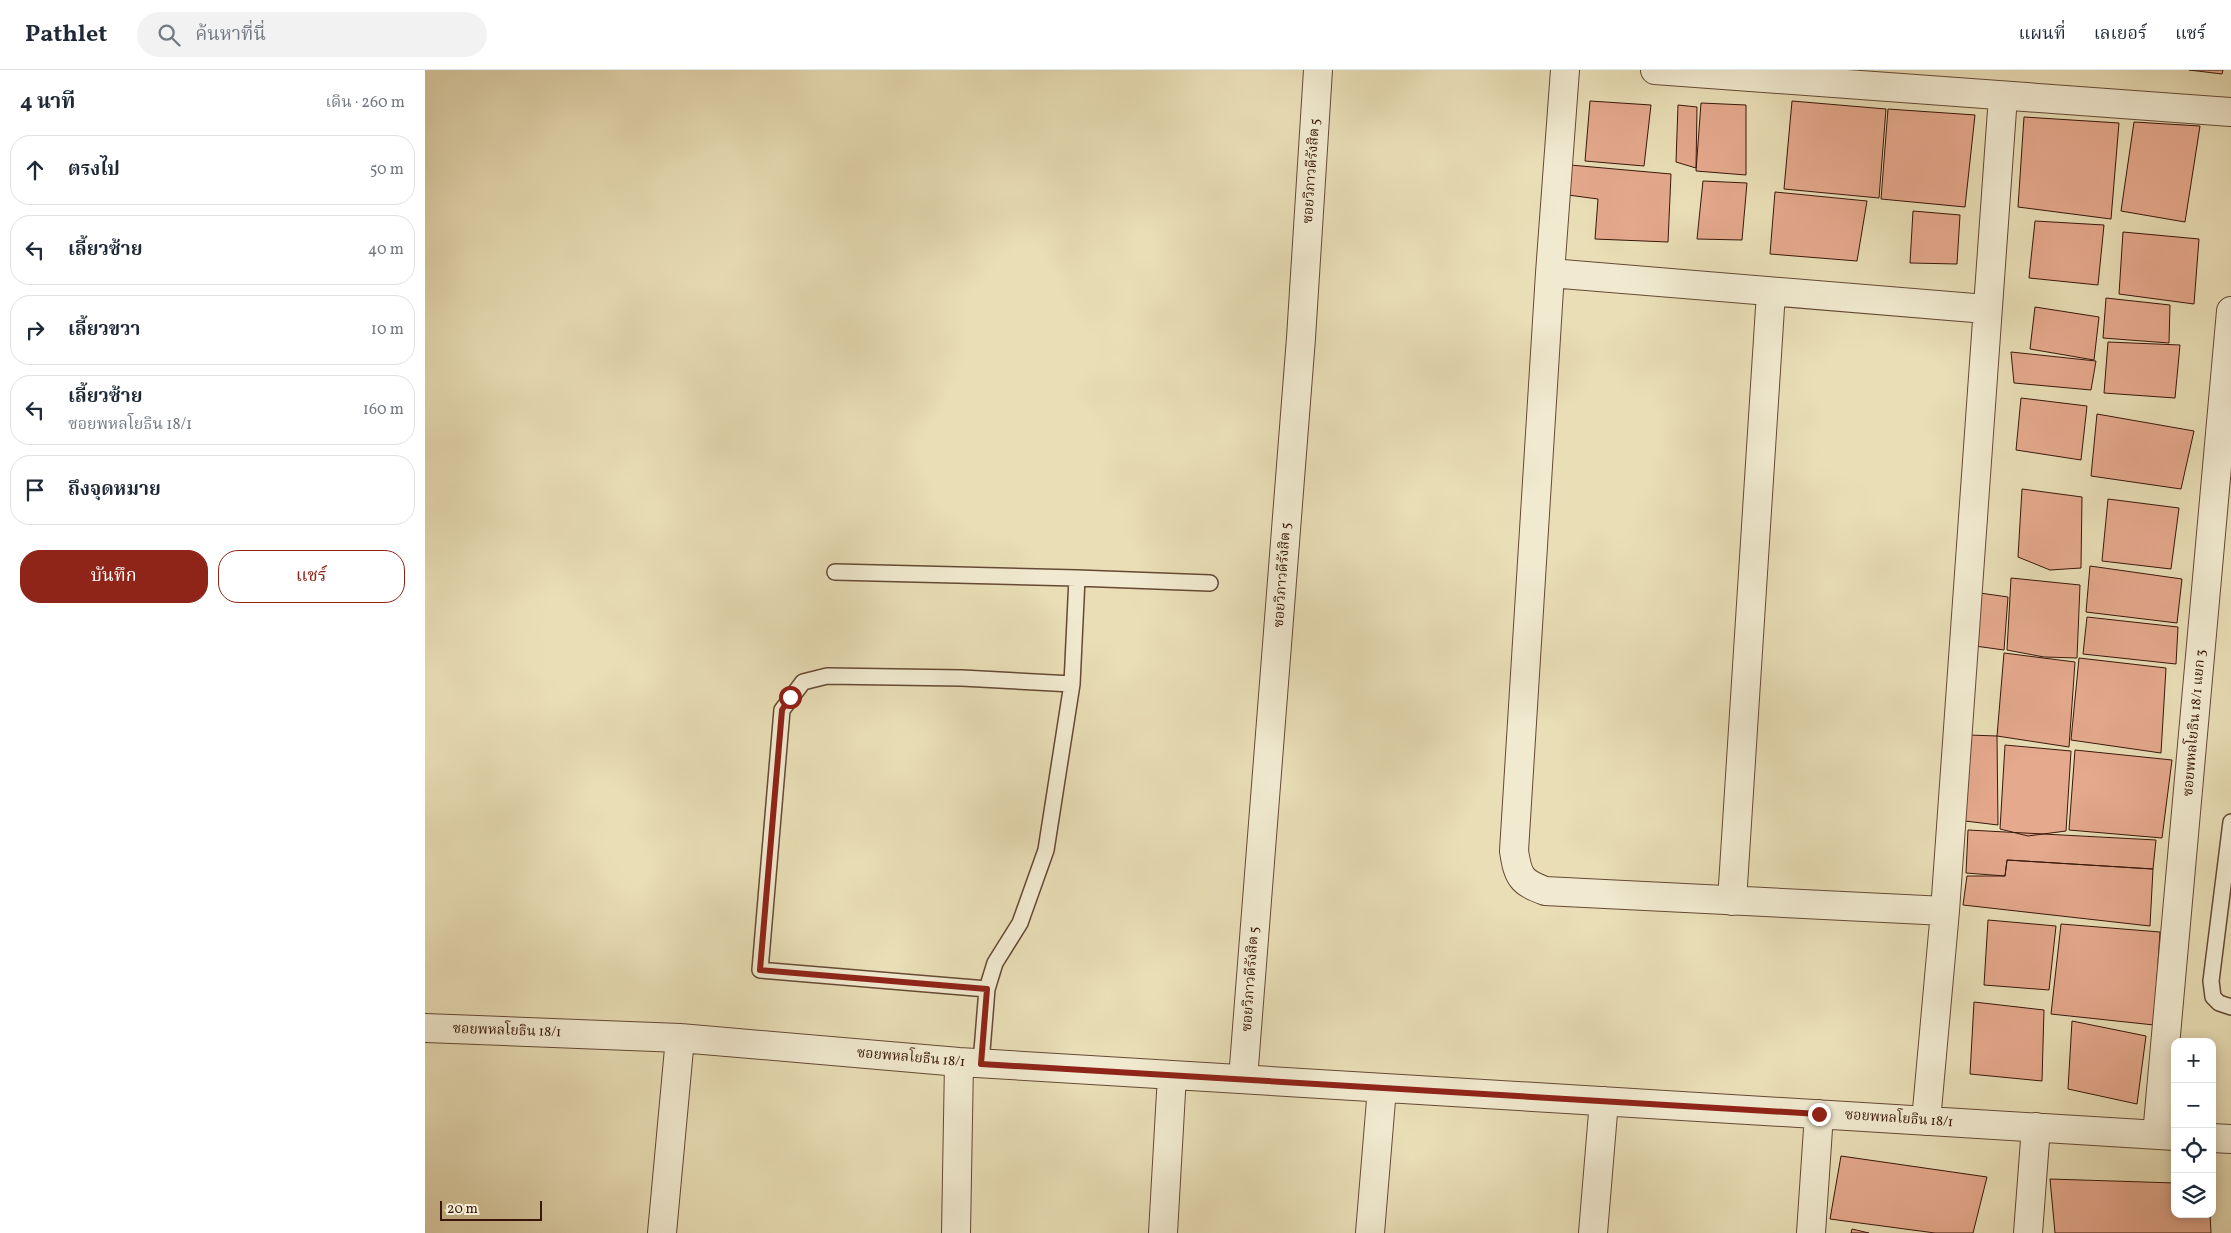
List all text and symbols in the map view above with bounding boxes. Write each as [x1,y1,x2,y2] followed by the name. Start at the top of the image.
[137,12,487,57] search box
[25,18,107,52] text: Pathlet
[155,21,183,49] icon: search
[195,22,266,48] text: ค้นหาที่นี่
[2018,22,2066,47] text: แผนที่
[2094,22,2147,47] text: เลเยอร์
[2175,22,2206,47] text: แชร์
[20,88,75,117] text: 4 นาที
[326,92,405,114] text: เดิน · 260 m
[1299,118,1325,224] street label: ซอยวิภาวดีรังสิต 5
[21,156,49,184] icon: ahead
[68,157,120,183] text: ตรงไป
[370,159,404,181] text: 50 m
[21,236,49,264] icon: left
[68,237,142,263] text: เลี้ยวซ้าย
[368,239,404,261] text: 40 m
[21,316,49,344] icon: right
[68,317,140,343] text: เลี้ยวขวา
[371,319,404,341] text: 10 m
[68,384,142,410] text: เลี้ยวซ้าย
[21,396,49,424] icon: left
[363,399,404,421] text: 160 m
[68,414,192,436] text: ซอยพหลโยธิน 18/1
[21,476,49,504] icon: arrive
[68,477,161,503] text: ถึงจุดหมาย
[1270,522,1296,628] street label: ซอยวิภาวดีรังสิต 5
[20,550,208,603] button: บันทึก
[218,550,405,603] button: แชร์
[2177,649,2211,797] street label: ซอยพหลโยธิน 18/1 แยก 3
[779,686,802,709] route start
[1238,926,1264,1032] street label: ซอยวิภาวดีรังสิต 5
[452,1018,562,1042] street label: ซอยพหลโยธิน 18/1
[2171,1038,2216,1218] map controls
[2171,1038,2216,1083] button: +
[856,1042,966,1072] street label: ซอยพหลโยธิน 18/1
[2171,1083,2216,1128] button: −
[1808,1103,1831,1126] route end
[1844,1104,1954,1132] street label: ซอยพหลโยธิน 18/1
[2171,1128,2216,1173] button: locate
[2171,1173,2216,1218] button: layers
[440,1198,543,1221] scale bar
[447,1200,478,1219] text: 20 m

